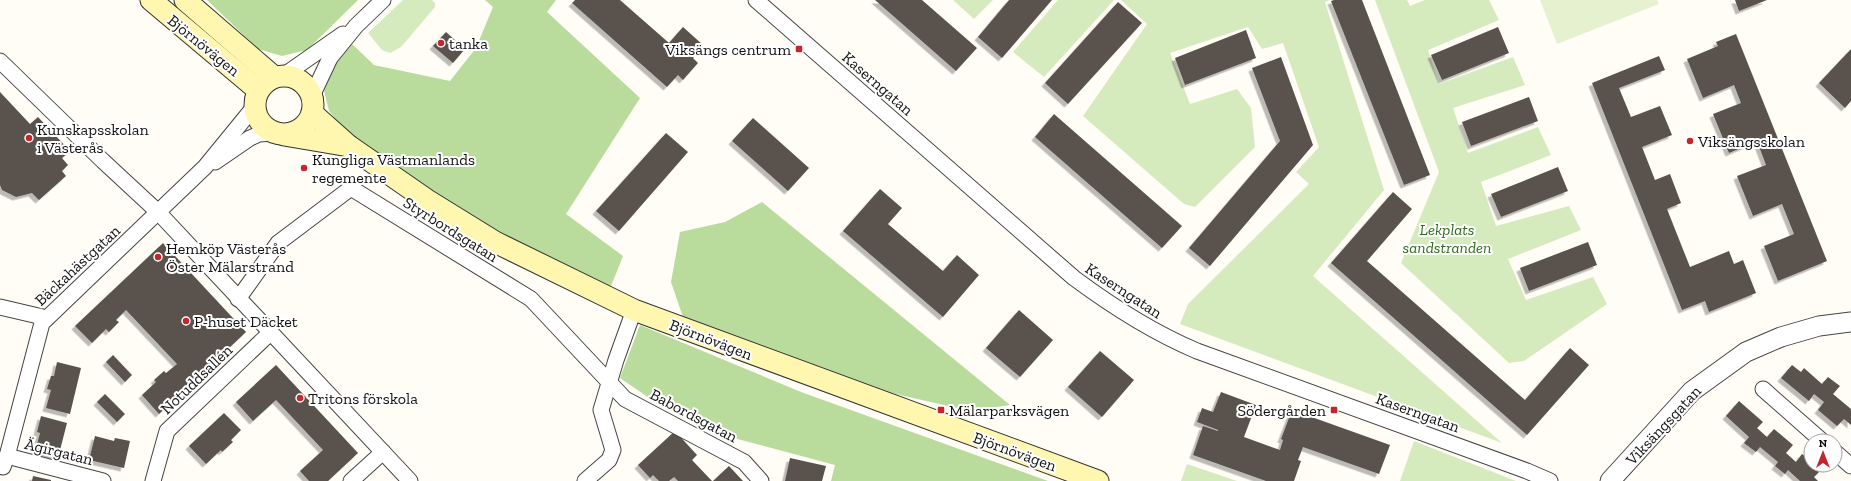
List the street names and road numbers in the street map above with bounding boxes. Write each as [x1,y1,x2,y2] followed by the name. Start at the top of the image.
[164,11,244,81] street label: Björnövägen
[838,47,918,120] street label: Kaserngatan
[400,193,502,267] street label: Styrbordsgatan
[31,220,125,310] street label: Bäckahästgatan
[1082,259,1166,323] street label: Kaserngatan
[667,315,756,364] street label: Björnövägen
[157,340,237,418] street label: Notuddsallén
[1621,381,1706,470] street label: Viksängsgatan
[647,385,741,447] street label: Babordsgatan
[1373,389,1463,437] street label: Kaserngatan
[971,428,1060,476] street label: Björnövägen
[23,434,96,469] street label: Ägirgatan

